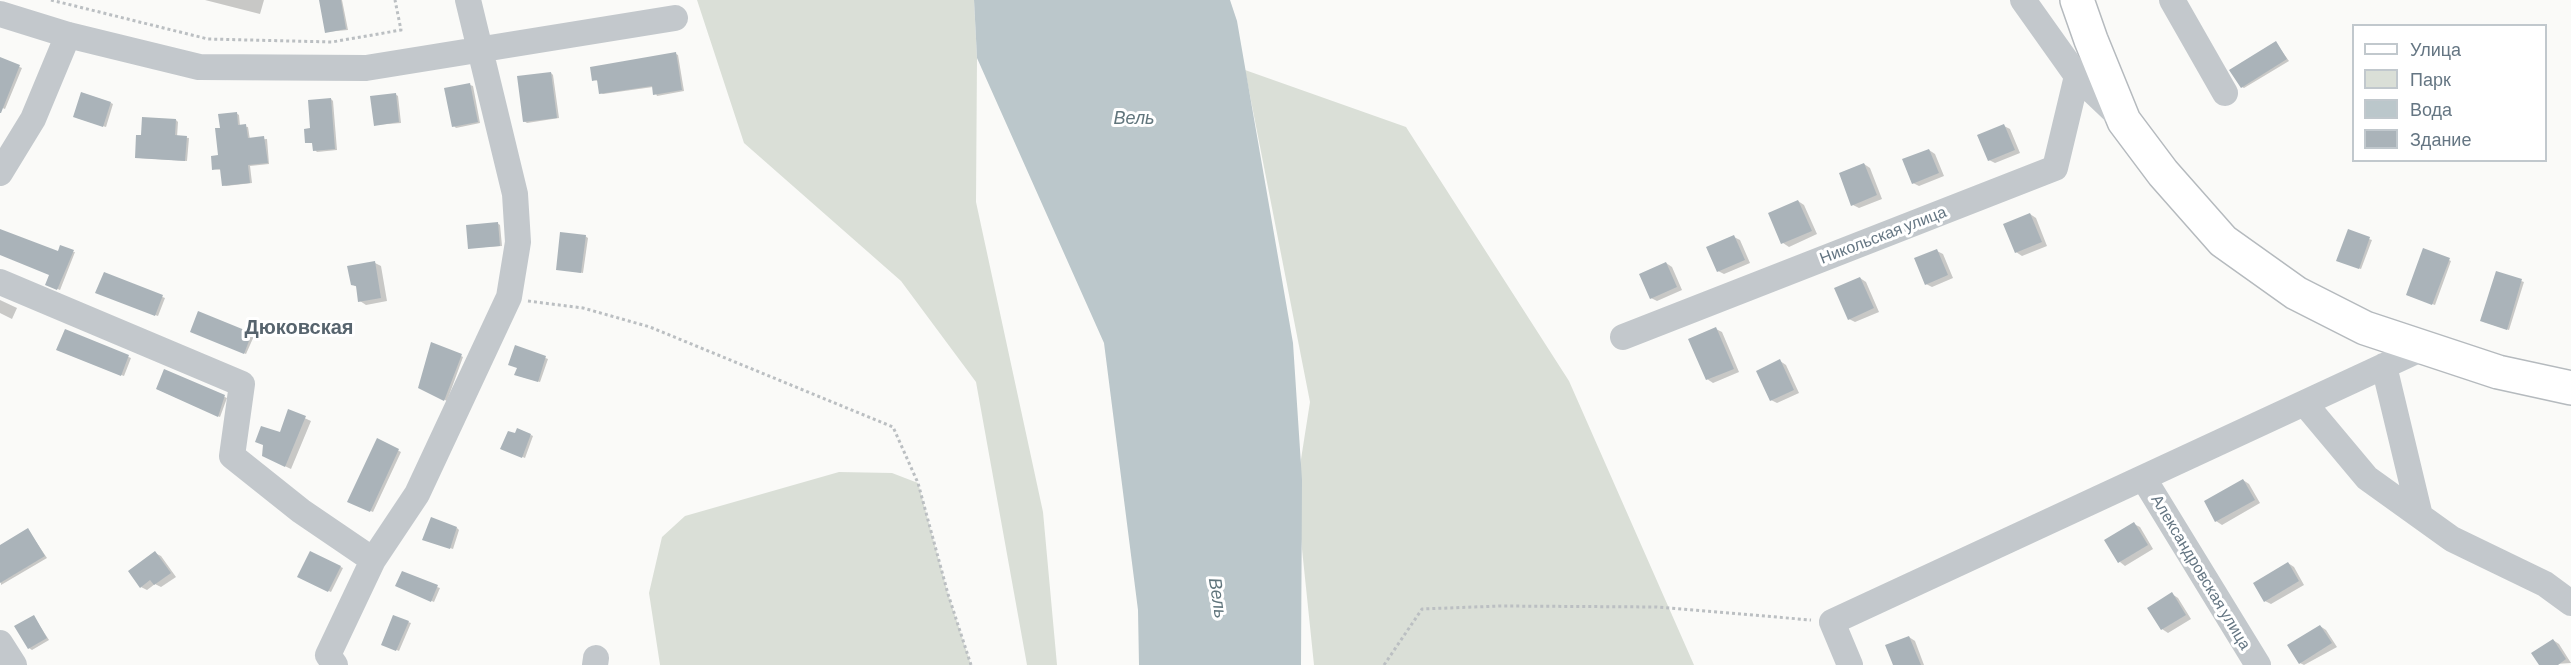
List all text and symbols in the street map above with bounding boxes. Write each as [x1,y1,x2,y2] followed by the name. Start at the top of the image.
[2352,24,2547,162] legend
[2410,38,2461,60] text: Улица
[2410,68,2451,90] text: Парк
[2410,98,2452,120] text: Вода
[1113,107,1155,129] water label: Вель
[2410,128,2471,150] text: Здание
[1817,202,1949,268] street label: Никольская улица
[244,315,354,339] district label: Дюковская
[2147,491,2255,653] street label: Александровская улица
[1204,576,1232,620] water label: Вель

